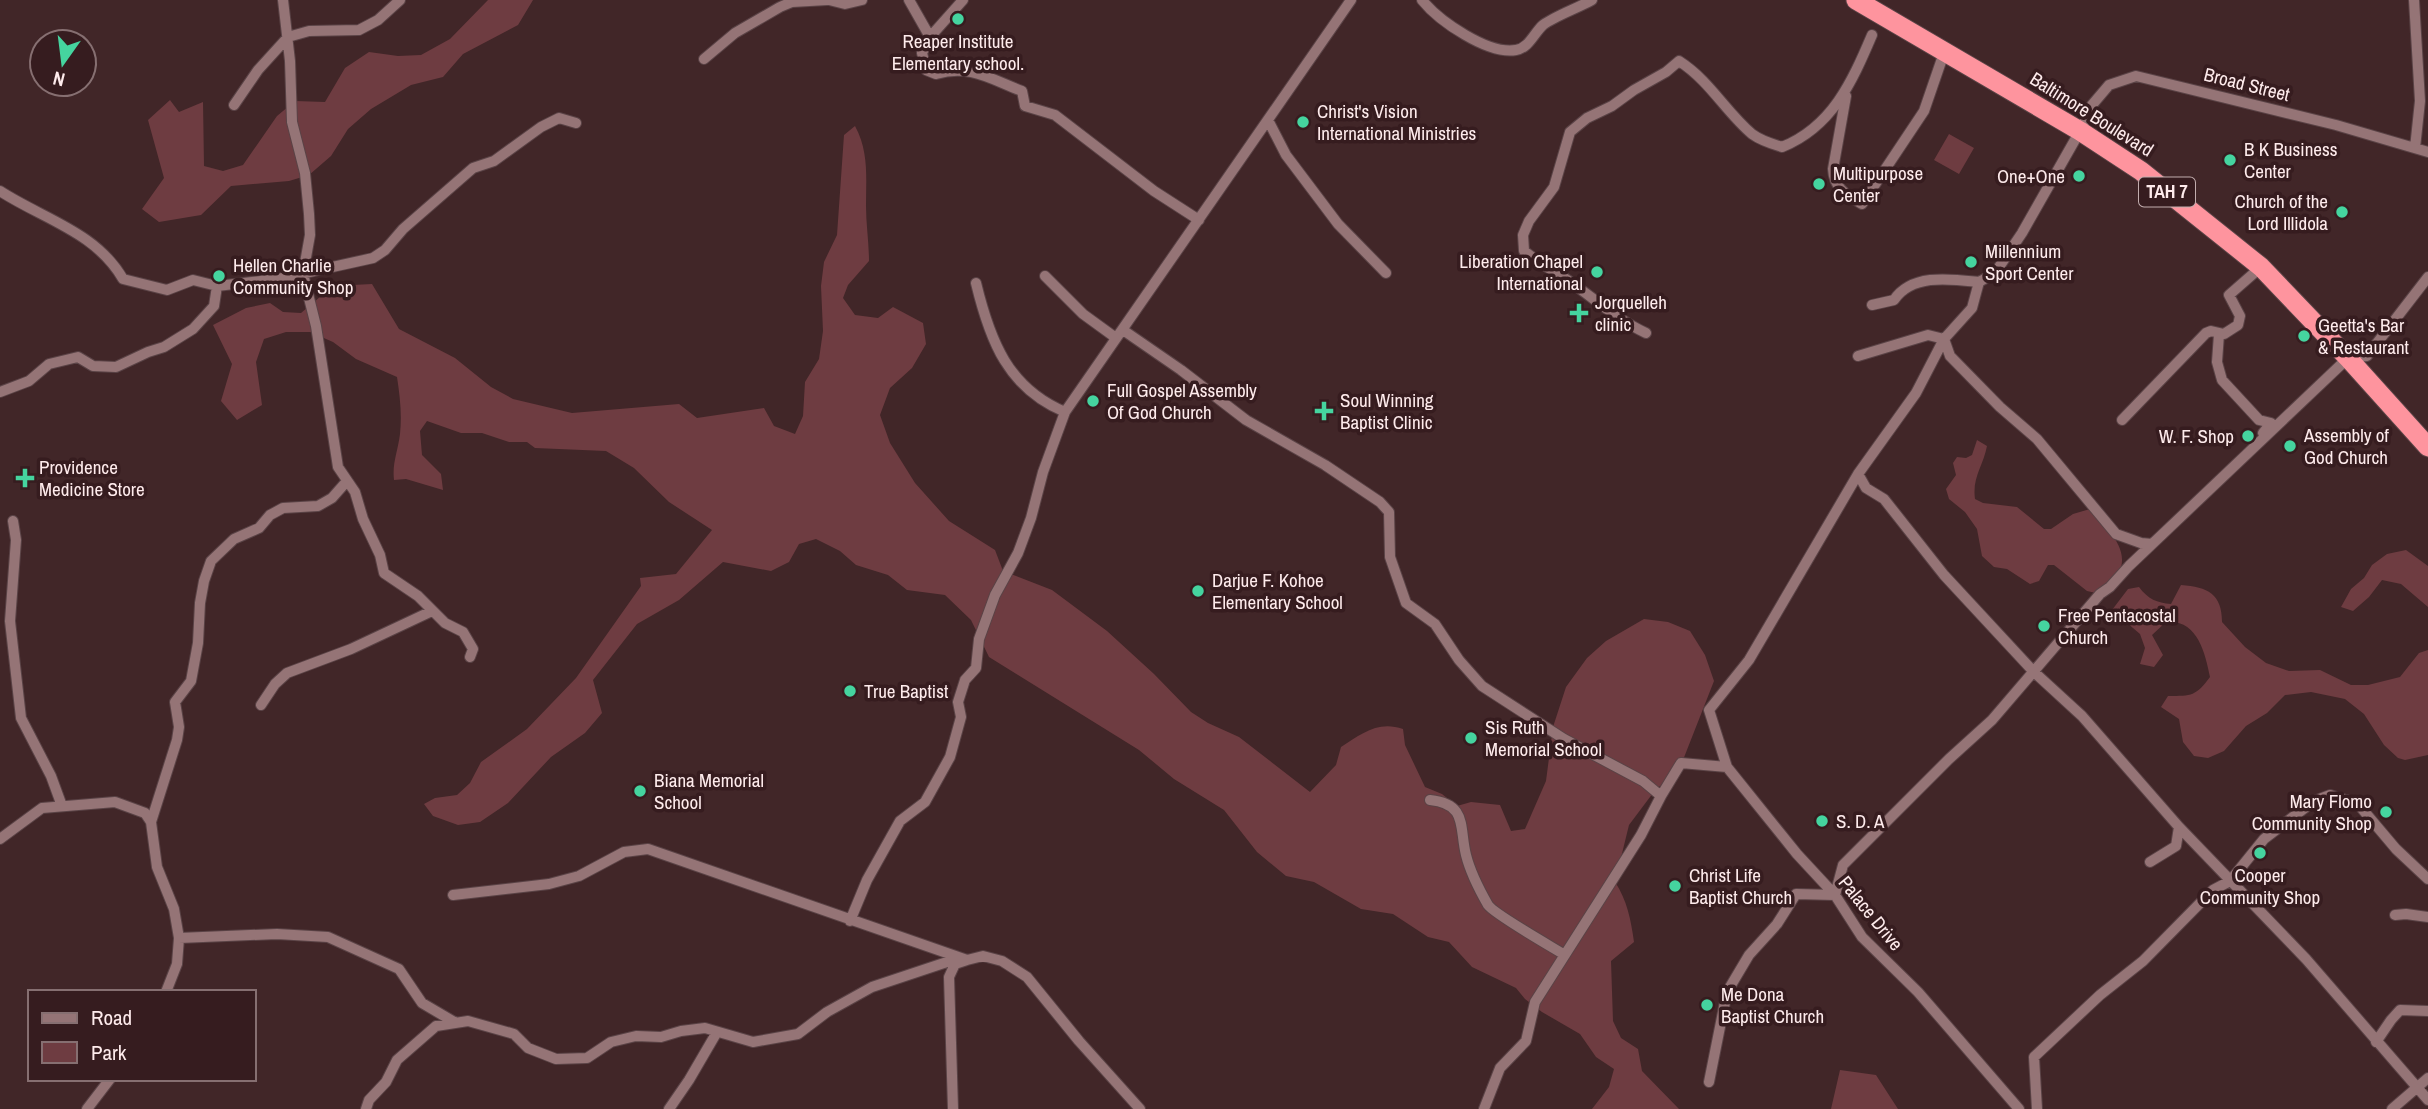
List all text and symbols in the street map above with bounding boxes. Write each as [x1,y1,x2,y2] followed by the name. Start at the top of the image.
[950,11,966,27] marker: Reaper Institute Elementary school.
[28,28,98,98] north arrow
[892,28,1024,76] place label: Reaper Institute Elementary school.
[2201,61,2293,107] street label: Broad Street
[50,66,67,93] text: N
[2025,66,2159,162] street label: Baltimore Boulevard
[1317,98,1477,146] place label: Christ's Vision International Ministries
[1295,114,1311,130] marker: Christ's Vision International Ministries
[2244,136,2338,184] place label: B K Business Center
[2222,152,2238,168] marker: B K Business Center
[1833,160,1923,208] place label: Multipurpose Center
[1997,163,2065,189] place label: One+One
[2071,168,2087,184] marker: One+One
[1811,176,1827,192] marker: Multipurpose Center
[2139,177,2195,206] road number: TAH 7
[2234,188,2328,236] place label: Church of the Lord Illidola
[2334,204,2350,220] marker: Church of the Lord Illidola
[1985,238,2074,286] place label: Millennium Sport Center
[1459,248,1583,296] place label: Liberation Chapel International
[233,252,353,300] place label: Hellen Charlie Community Shop
[1963,254,1979,270] marker: Millennium Sport Center
[1589,264,1605,280] marker: Liberation Chapel International
[211,268,227,284] marker: Hellen Charlie Community Shop
[1595,289,1667,337] place label: Jorquelleh clinic
[1569,303,1589,323] marker: Jorquelleh clinic
[2318,312,2410,360] place label: Geetta's Bar & Restaurant
[2296,328,2312,344] marker: Geetta's Bar & Restaurant
[1107,377,1257,425] place label: Full Gospel Assembly Of God Church
[1340,387,1434,435] place label: Soul Winning Baptist Clinic
[1085,393,1101,409] marker: Full Gospel Assembly Of God Church
[1314,401,1334,421] marker: Soul Winning Baptist Clinic
[2303,422,2390,470] place label: Assembly of God Church
[2159,423,2234,449] place label: W. F. Shop
[2240,428,2256,444] marker: W. F. Shop
[2282,438,2298,454] marker: Assembly of God Church
[39,454,145,502] place label: Providence Medicine Store
[17,470,33,486] marker: Providence Medicine Store
[1212,567,1343,615] place label: Darjue F. Kohoe Elementary School
[1190,583,1206,599] marker: Darjue F. Kohoe Elementary School
[2058,602,2176,650] place label: Free Pentacostal Church
[2036,618,2052,634] marker: Free Pentacostal Church
[864,678,949,704] place label: True Baptist
[842,683,858,699] marker: True Baptist
[1485,714,1602,762] place label: Sis Ruth Memorial School
[1463,730,1479,746] marker: Sis Ruth Memorial School
[654,767,764,815] place label: Biana Memorial School
[632,783,648,799] marker: Biana Memorial School
[2252,788,2372,836] place label: Mary Flomo Community Shop
[2378,804,2394,820] marker: Mary Flomo Community Shop
[1836,808,1885,834] place label: S. D. A
[1814,813,1830,829] marker: S. D. A
[2252,845,2268,861] marker: Cooper Community Shop
[1689,862,1792,910] place label: Christ Life Baptist Church
[2200,862,2320,910] place label: Cooper Community Shop
[1833,870,1909,956] street label: Palace Drive
[1667,878,1683,894] marker: Christ Life Baptist Church
[1721,981,1824,1029] place label: Me Dona Baptist Church
[28,990,256,1081] legend
[1699,997,1715,1013] marker: Me Dona Baptist Church
[91,1003,132,1032] text: Road
[91,1038,127,1067] text: Park

